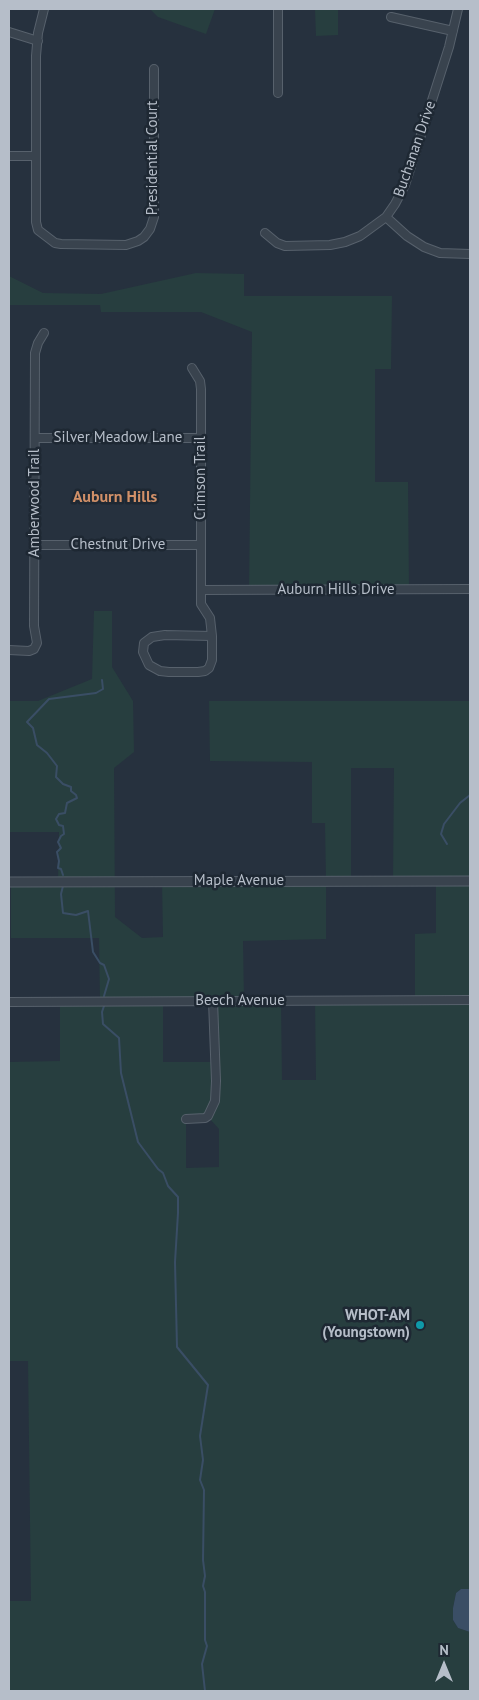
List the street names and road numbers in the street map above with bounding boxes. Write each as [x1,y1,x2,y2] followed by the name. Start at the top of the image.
[390,98,440,200] street label: Buchanan Drive
[144,101,162,215] street label: Presidential Court
[54,429,182,447] street label: Silver Meadow Lane
[192,436,210,520] street label: Crimson Trail
[26,449,44,557] street label: Amberwood Trail
[71,536,165,554] street label: Chestnut Drive
[277,581,395,599] street label: Auburn Hills Drive
[194,872,284,890] street label: Maple Avenue
[195,992,285,1010] street label: Beech Avenue

